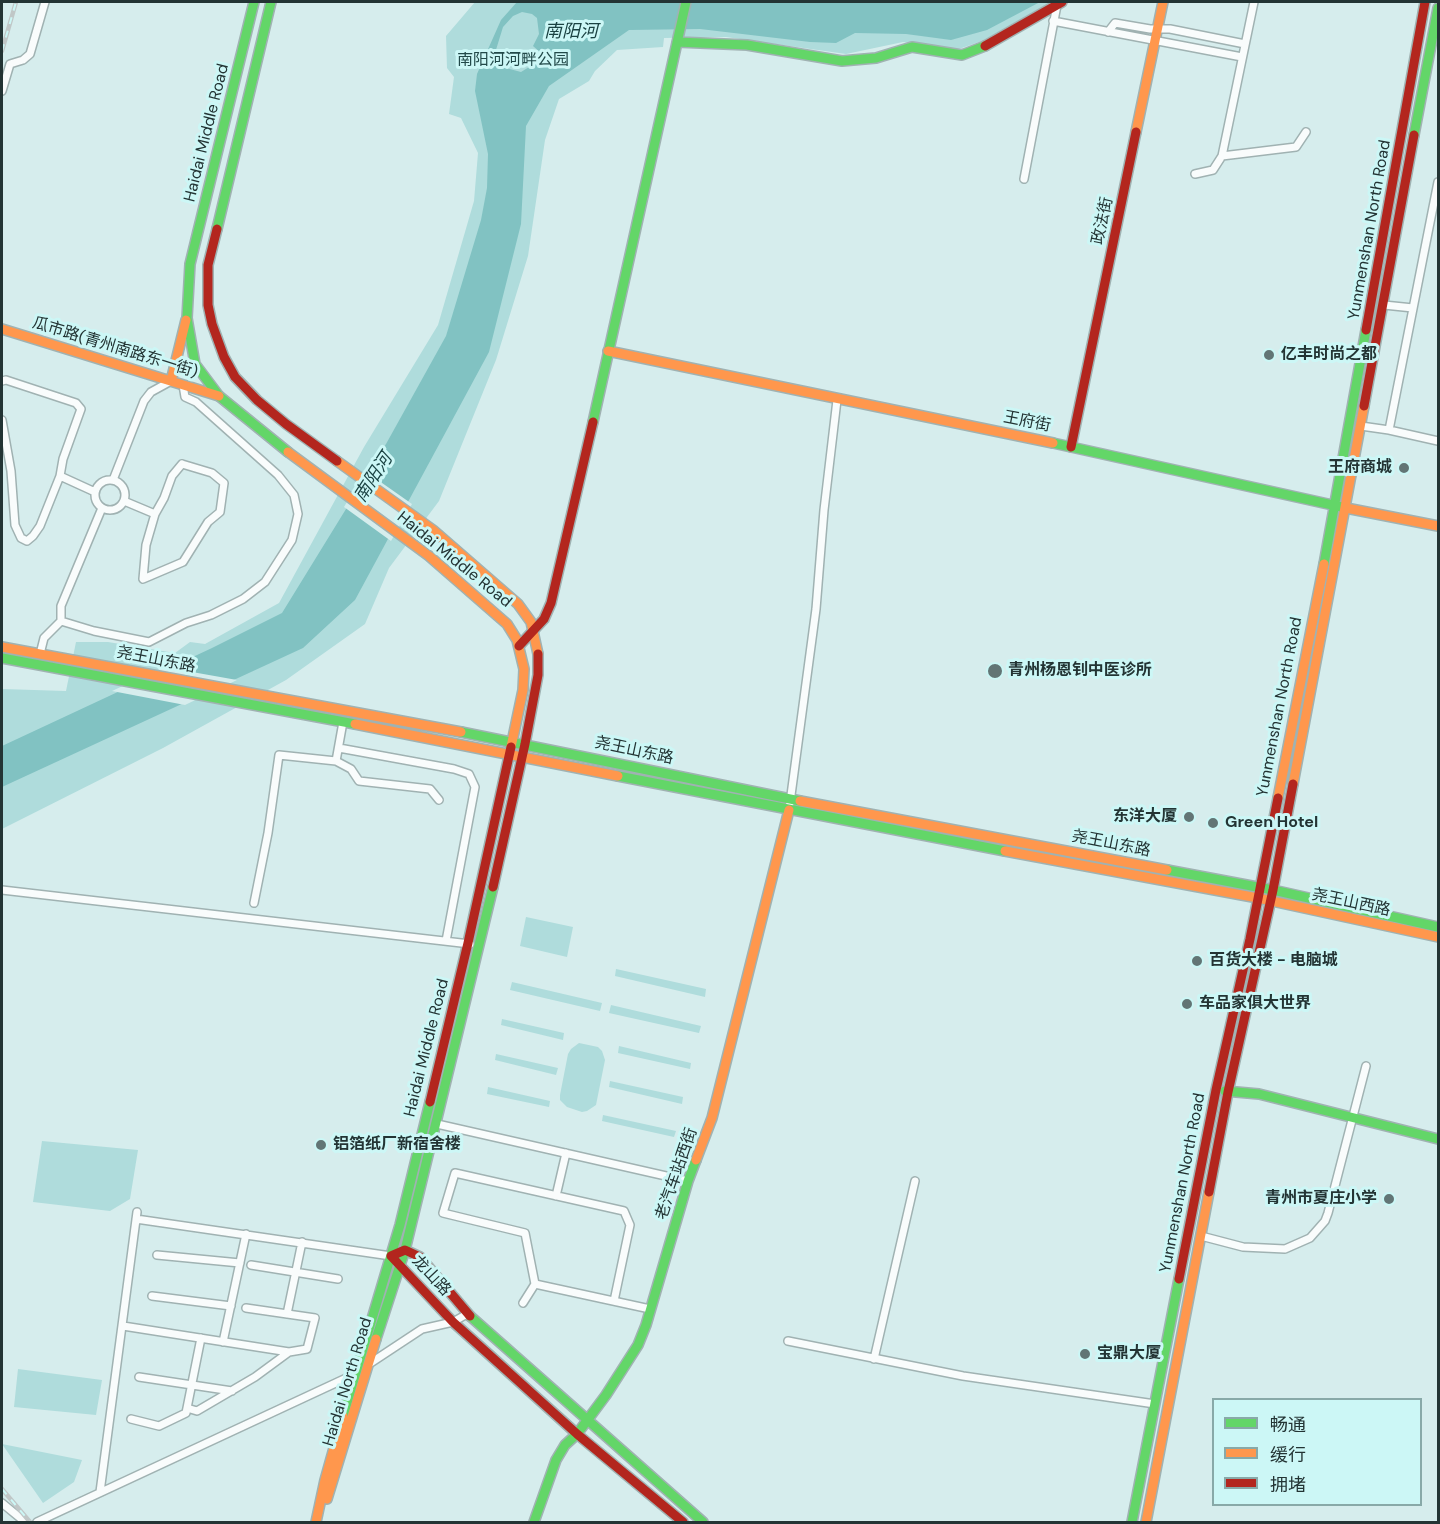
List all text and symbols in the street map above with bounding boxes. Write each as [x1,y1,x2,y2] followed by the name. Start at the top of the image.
[544,21,598,43] water label: 南阳河
[457,51,569,71] park label: 南阳河河畔公园
[181,62,233,204] street label: Haidai Middle Road
[1345,138,1395,322] street label: Yunmenshan North Road
[1089,196,1117,246] street label: 政法街
[30,314,200,382] street label: 瓜市路(青州南路东一街)
[1281,345,1377,365] place label: 亿丰时尚之都
[1262,348,1276,362] marker: 亿丰时尚之都
[1002,408,1052,436] street label: 王府街
[350,449,398,507] water label: 南阳河
[1328,458,1392,478] place label: 王府商城
[1397,461,1411,475] marker: 王府商城
[393,508,515,612] street label: Haidai Middle Road
[1253,616,1307,798] street label: Yunmenshan North Road
[115,643,197,677] street label: 尧王山东路
[1008,661,1152,681] place label: 青州杨恩钊中医诊所
[986,662,1004,680] marker: 青州杨恩钊中医诊所
[593,733,675,769] street label: 尧王山东路
[1113,807,1177,827] place label: 东洋大厦
[1182,810,1196,824] marker: 东洋大厦
[1225,813,1318,833] place label: Green Hotel
[1206,816,1220,830] marker: Green Hotel
[1070,827,1152,861] street label: 尧王山东路
[1310,885,1392,921] street label: 尧王山西路
[1209,951,1338,971] place label: 百货大楼 - 电脑城
[1190,954,1204,968] marker: 百货大楼 - 电脑城
[401,977,453,1119] street label: Haidai Middle Road
[1199,994,1311,1014] place label: 车品家俱大世界
[1180,997,1194,1011] marker: 车品家俱大世界
[1156,1092,1210,1274] street label: Yunmenshan North Road
[652,1125,702,1223] street label: 老汽车站西街
[333,1135,461,1155] place label: 铝箔纸厂新宿舍楼
[314,1138,328,1152] marker: 铝箔纸厂新宿舍楼
[1265,1189,1377,1209] place label: 青州市夏庄小学
[1382,1192,1396,1206] marker: 青州市夏庄小学
[408,1252,454,1300] street label: 龙山路
[319,1315,377,1449] street label: Haidai North Road
[1097,1344,1161,1364] place label: 宝鼎大厦
[1078,1347,1092,1361] marker: 宝鼎大厦
[1212,1398,1422,1506] legend
[1270,1413,1306,1437] text: 畅通
[1270,1443,1306,1467] text: 缓行
[1270,1473,1306,1497] text: 拥堵

